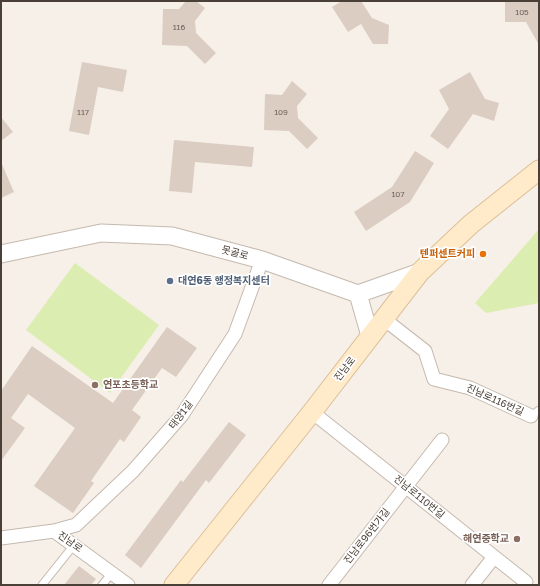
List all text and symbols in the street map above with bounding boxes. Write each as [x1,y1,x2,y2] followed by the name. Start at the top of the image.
[515,7,529,17] house number: 105
[173,22,185,32] house number: 116
[77,107,89,117] house number: 117
[274,107,288,117] house number: 109
[391,189,405,199] house number: 107
[220,244,250,262] street label: 못골로
[420,248,475,260] place label: 텐퍼센트커피
[478,249,488,259] marker: 텐퍼센트커피
[178,275,270,287] place label: 대연6동 행정복지센터
[165,276,175,286] marker: 대연6동 행정복지센터
[332,354,358,384] street label: 진남로
[103,379,158,391] place label: 연포초등학교
[90,380,100,390] marker: 연포초등학교
[464,382,526,418] street label: 진남로116번길
[166,398,196,432] street label: 태양1길
[391,473,447,521] street label: 진남로110번길
[342,506,392,566] street label: 진남로96번가길
[55,529,85,555] street label: 진남로
[463,533,509,545] place label: 해연중학교
[512,534,522,544] marker: 해연중학교

